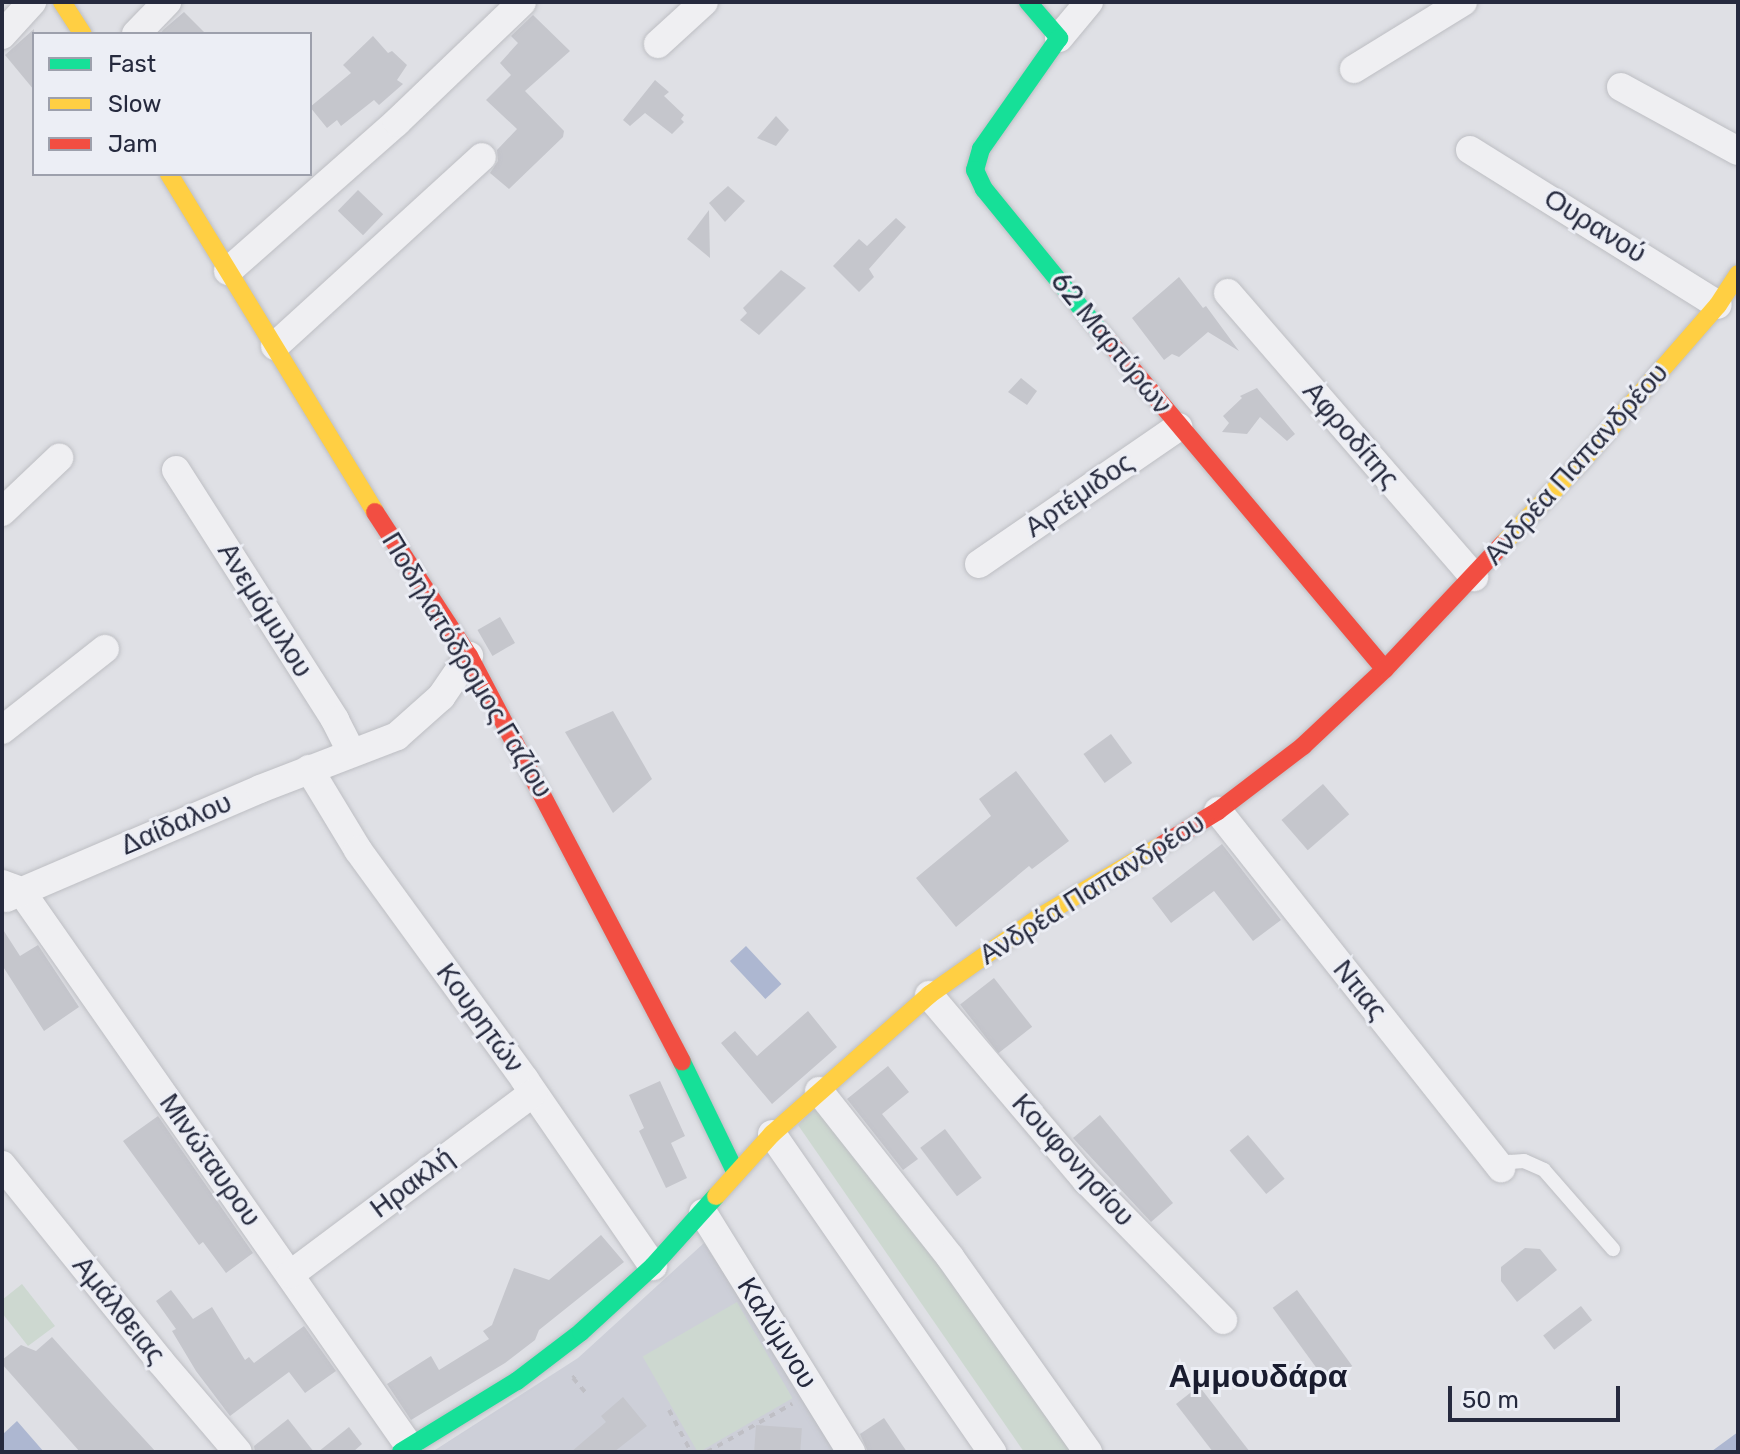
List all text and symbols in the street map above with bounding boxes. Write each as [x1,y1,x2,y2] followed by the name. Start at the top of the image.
[32,32,312,176] legend
[108,50,156,78] text: Fast
[108,90,161,118] text: Slow
[108,130,158,158] text: Jam
[1538,182,1652,270] street label: Ουρανού
[1043,265,1179,421] street label: 62 Μαρτύρων
[1477,356,1675,572] street label: Ανδρέα Παπανδρέου
[1296,375,1406,495] street label: Αφροδίτης
[1018,445,1140,545] street label: Αρτέμιδος
[374,526,560,804] street label: Ποδηλατόδρομος Γαζίου
[210,537,320,683] street label: Ανεμόμυλου
[115,786,237,862] street label: Δαίδαλου
[973,806,1211,972] street label: Ανδρέα Παπανδρέου
[1326,953,1394,1027] street label: Ντιας
[429,957,531,1079] street label: Κουρητών
[152,1087,268,1233] street label: Μινώταυρου
[1005,1087,1141,1233] street label: Κουφονησίου
[364,1141,460,1225] street label: Ηρακλή
[65,1249,173,1371] street label: Αμάλθειας
[730,1271,824,1395] street label: Καλύμνου
[1169,1357,1347,1395] district label: Αμμουδάρα
[1452,1370,1624,1420] scale bar
[1462,1386,1519,1414] text: 50 m

